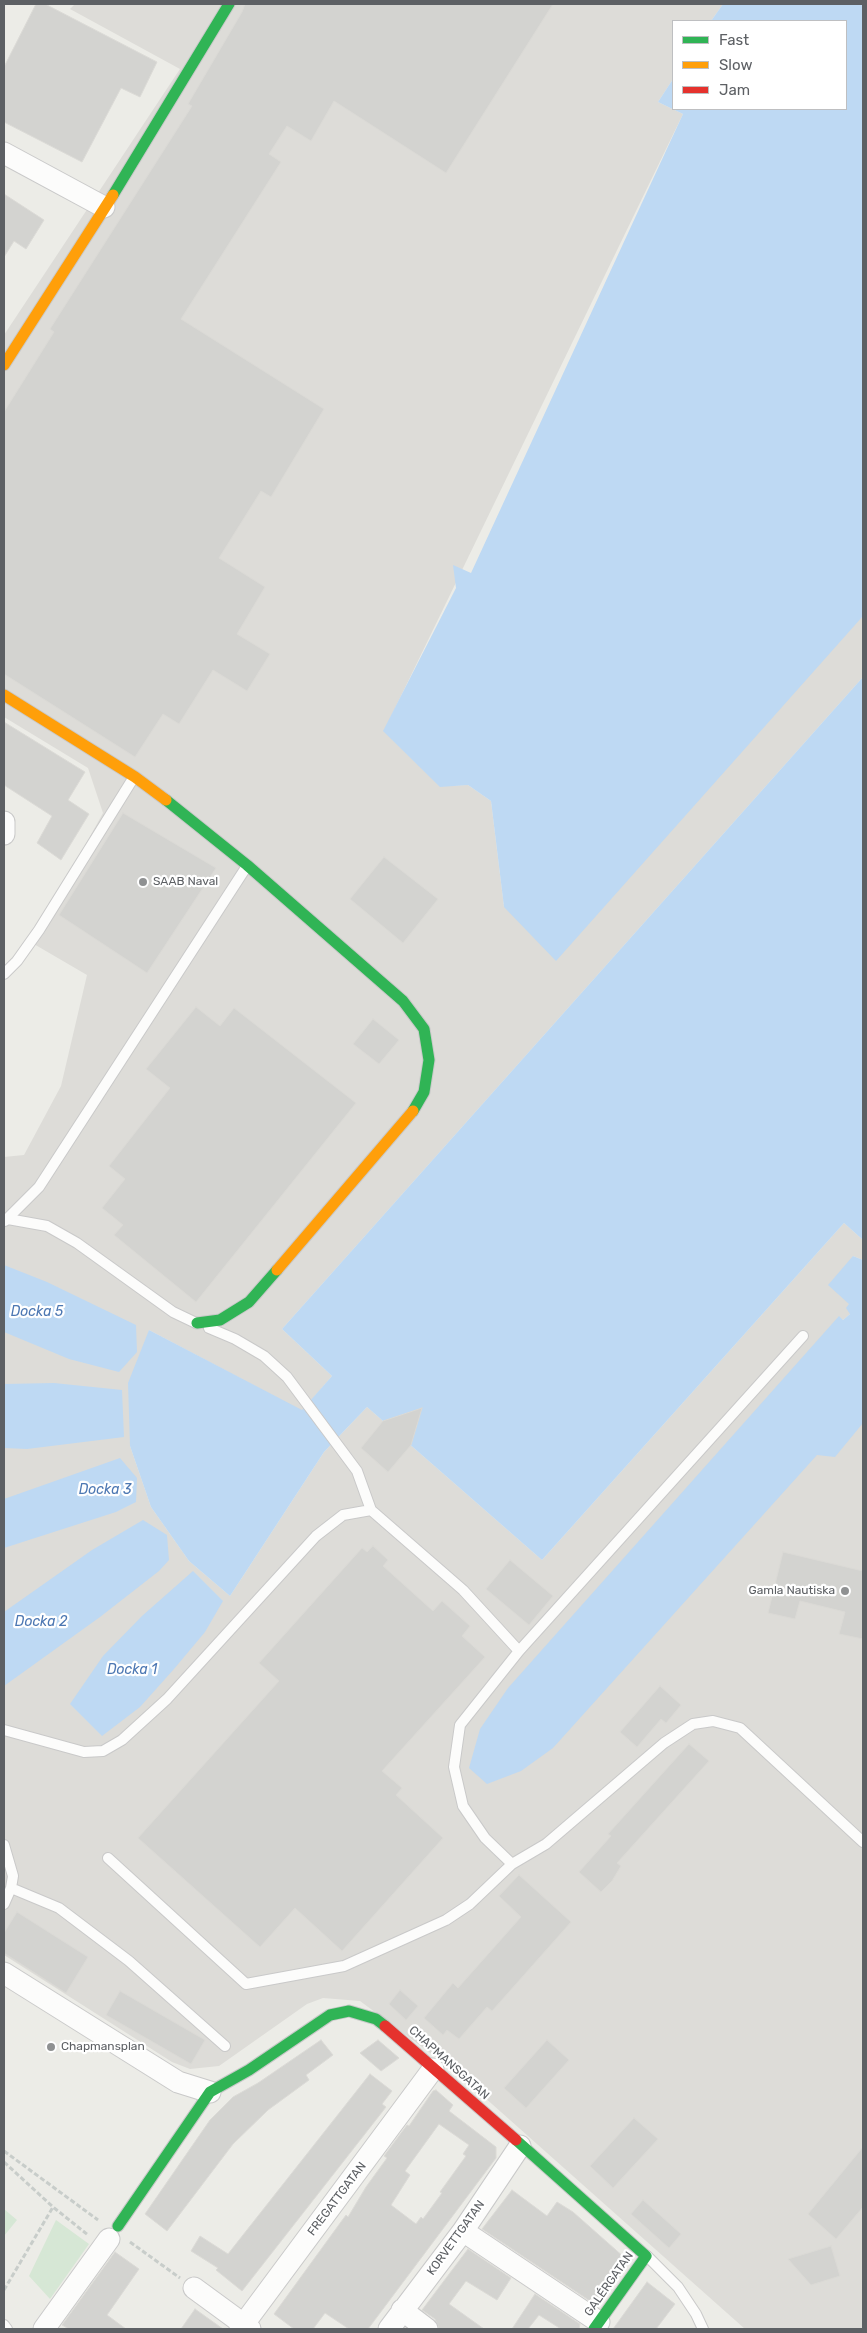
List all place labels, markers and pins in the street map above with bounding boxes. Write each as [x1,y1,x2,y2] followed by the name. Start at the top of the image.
[153,875,218,889] place label: SAAB Naval
[137,876,149,888] marker: SAAB Naval
[748,1584,835,1598] place label: Gamla Nautiska
[839,1585,851,1597] marker: Gamla Nautiska
[61,2040,145,2054] place label: Chapmansplan
[45,2041,57,2053] marker: Chapmansplan

